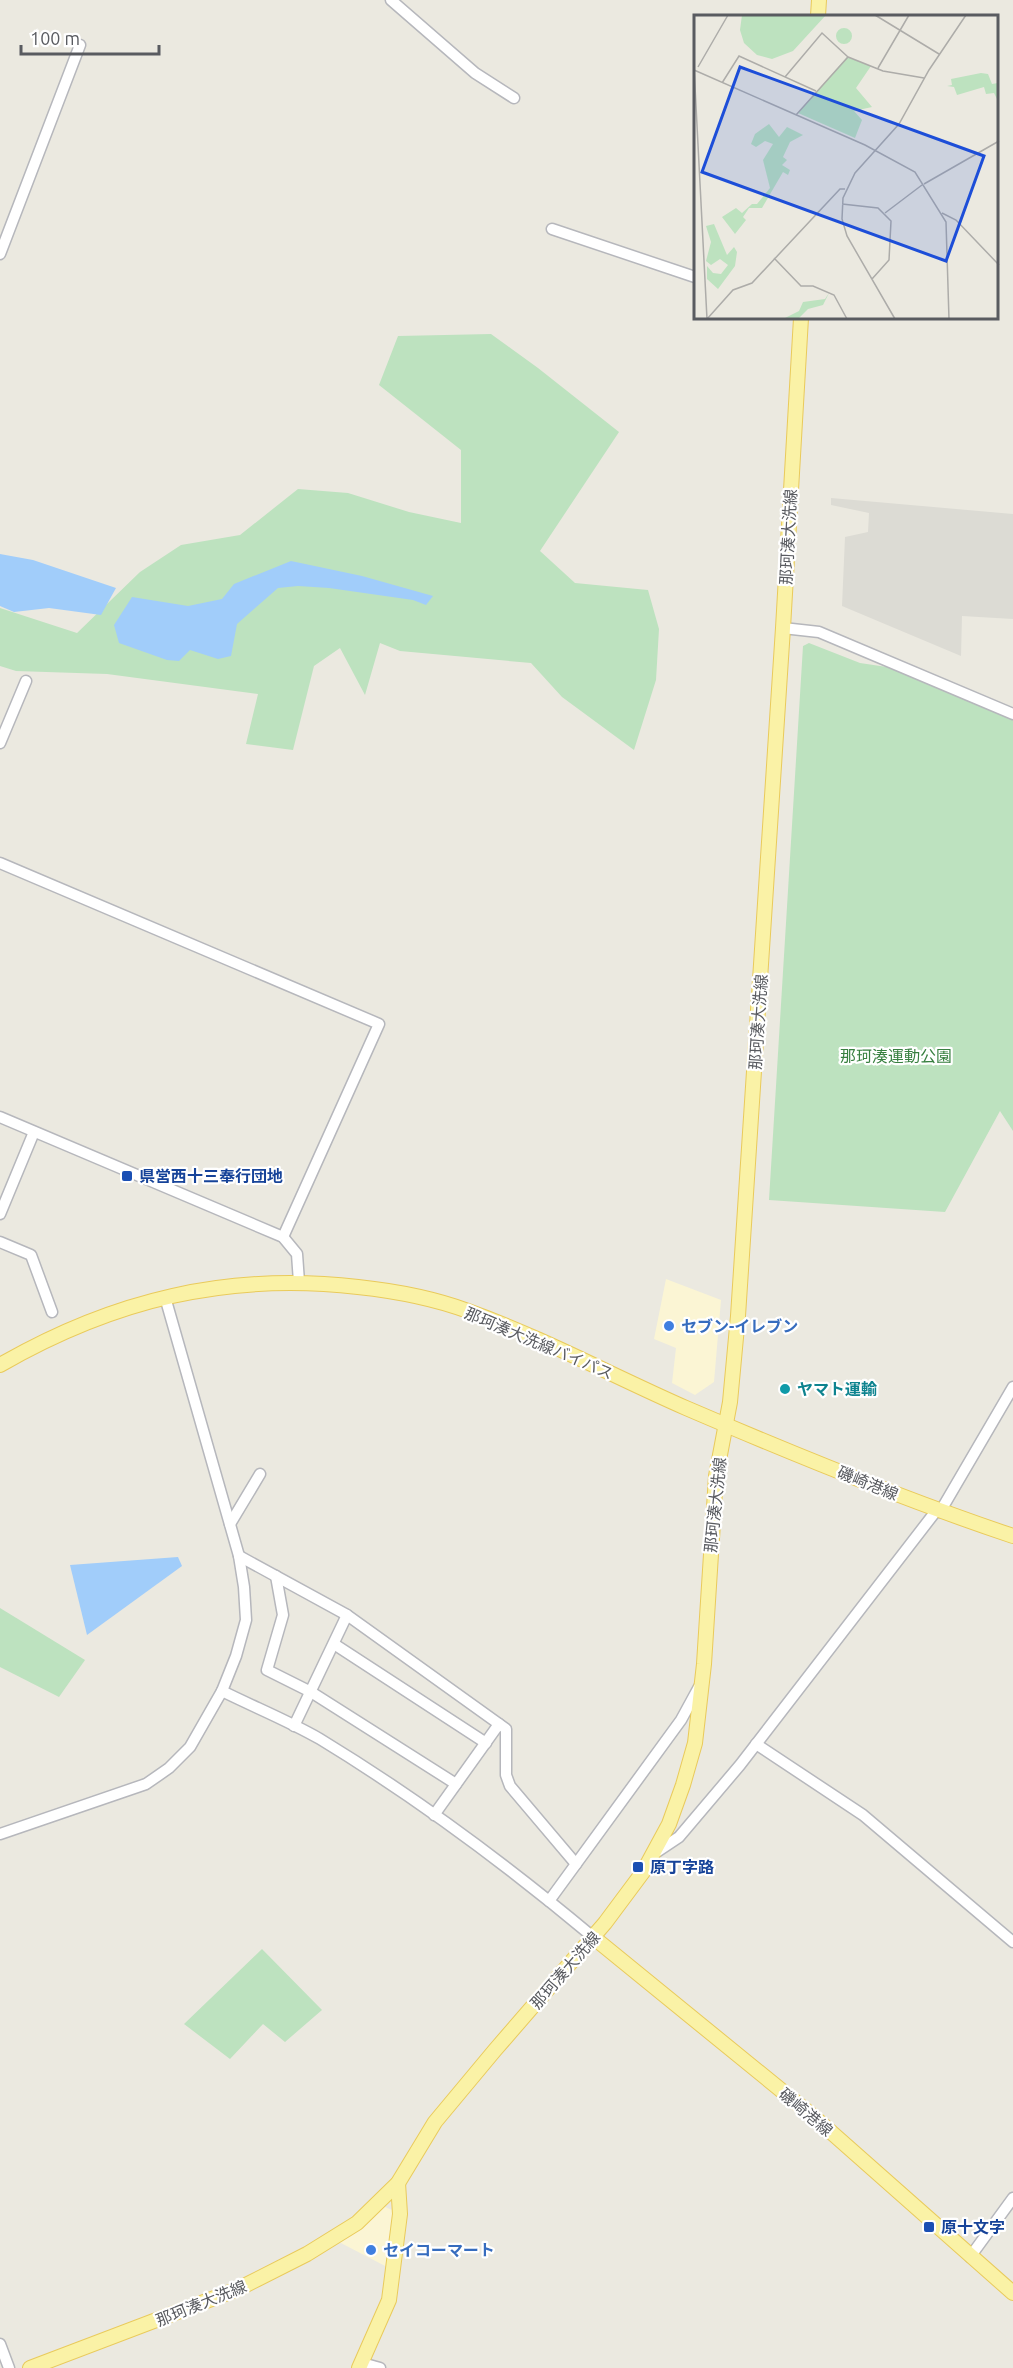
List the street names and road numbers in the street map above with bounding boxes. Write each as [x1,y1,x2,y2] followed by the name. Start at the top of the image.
[776,489,800,585] street label: 那珂湊大洗線
[746,973,770,1071] street label: 那珂湊大洗線
[462,1304,616,1382] street label: 那珂湊大洗線バイパス
[701,1456,729,1554] street label: 那珂湊大洗線
[835,1463,901,1503] street label: 磯崎港線
[527,1928,603,2012] street label: 那珂湊大洗線
[776,2085,836,2139] street label: 磯崎港線
[153,2277,249,2329] street label: 那珂湊大洗線

